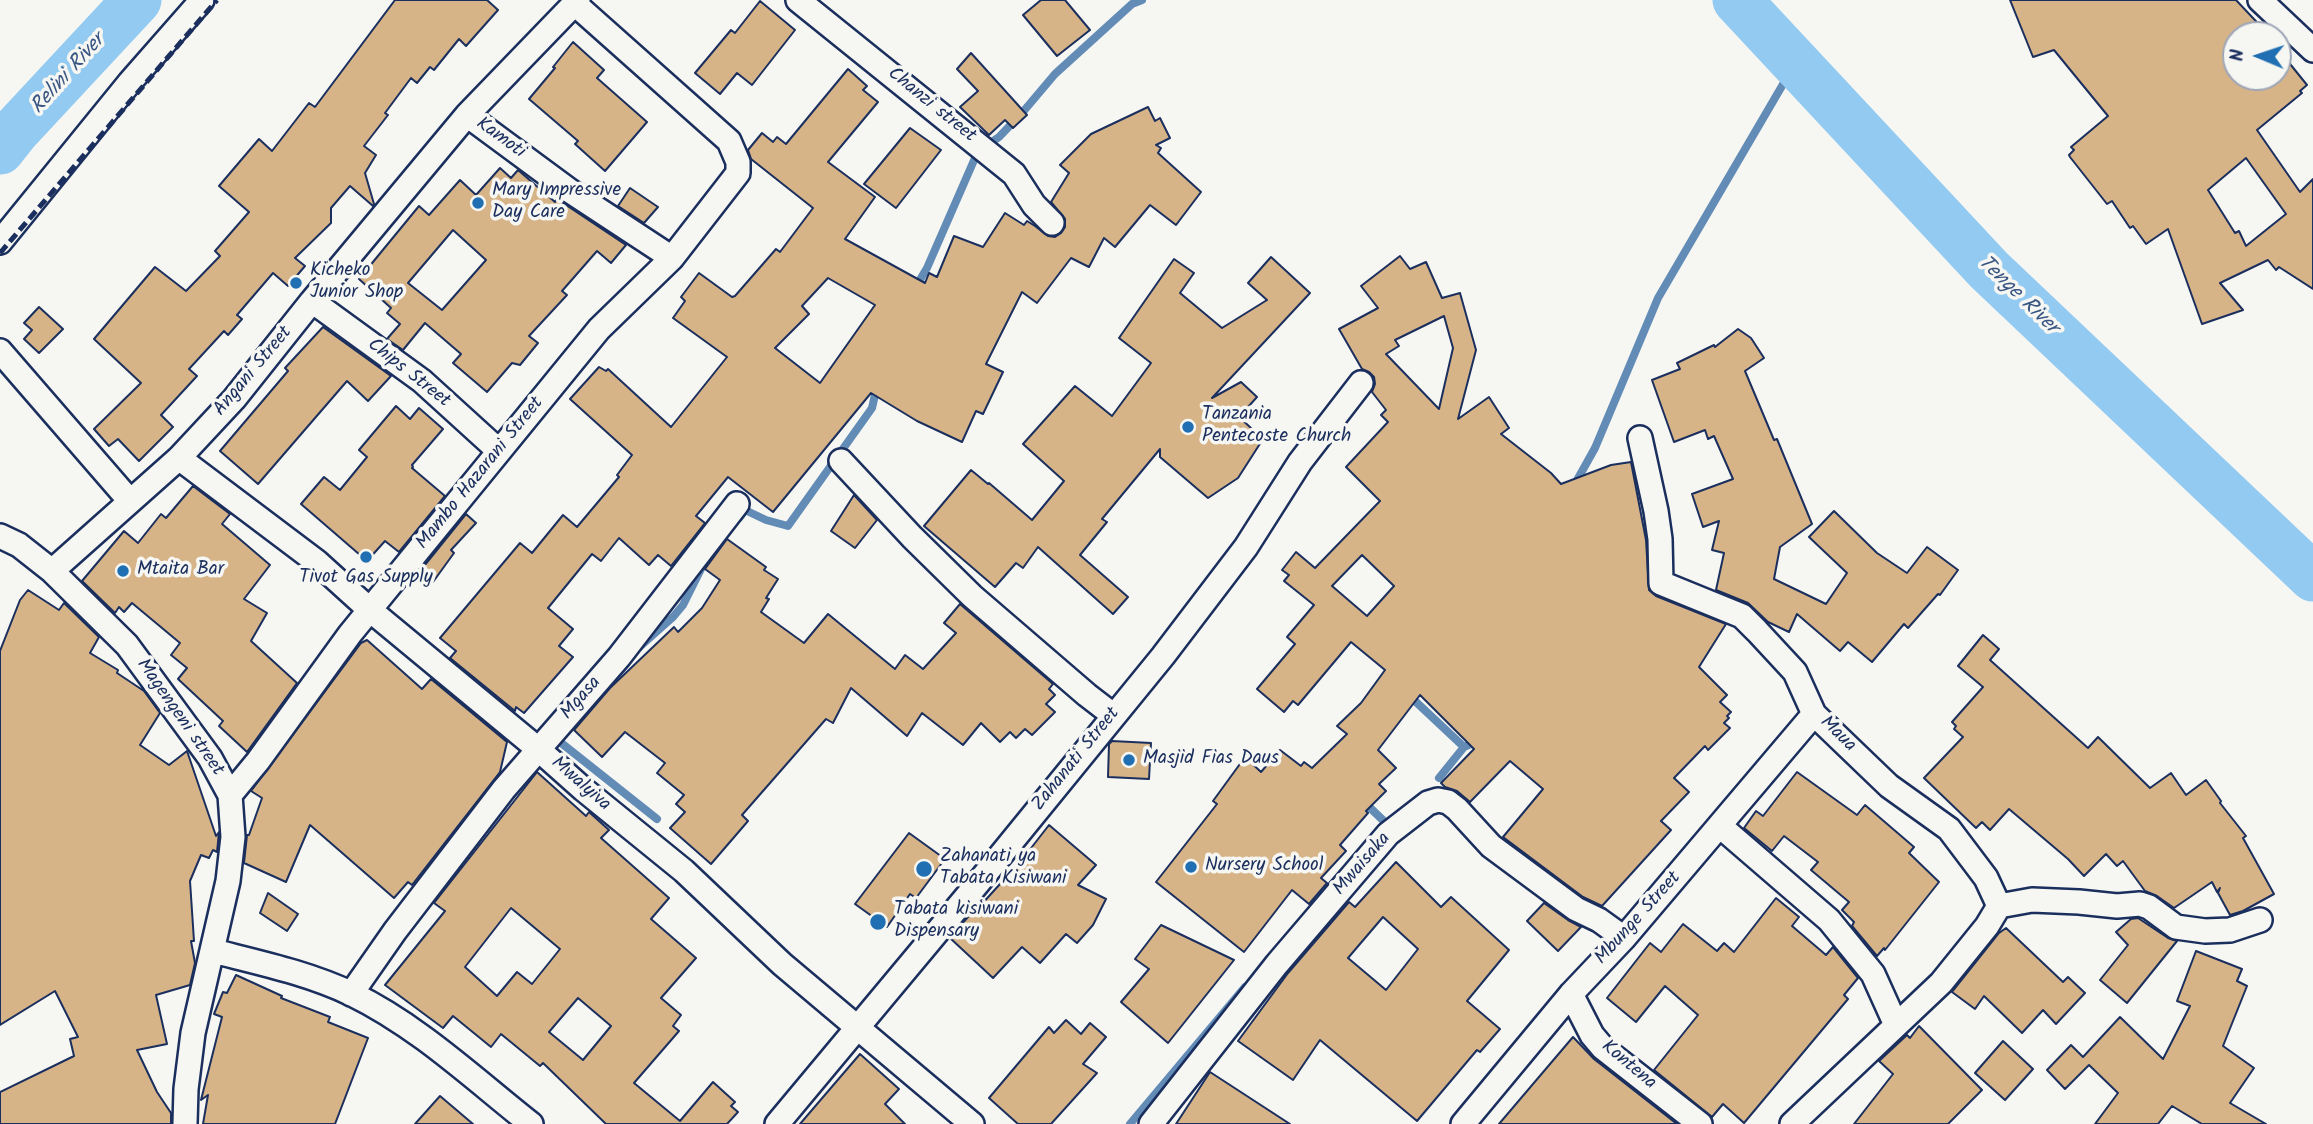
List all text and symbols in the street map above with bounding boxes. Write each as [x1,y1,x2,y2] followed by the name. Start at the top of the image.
[2222,21,2292,91] north arrow
[27,30,111,120] water label: Relini River
[2223,49,2253,62] text: N
[882,63,980,149] street label: Chanzi street
[471,113,529,165] street label: Kamoti
[492,181,621,225] place label: Mary Impressive Day Care
[470,195,486,211] marker: Mary Impressive Day Care
[1971,251,2063,341] water label: Tenge River
[310,261,403,305] place label: Kicheko Junior Shop
[288,275,304,291] marker: Kicheko Junior Shop
[210,323,298,421] street label: Angani Street
[362,335,454,413] street label: Chips Street
[412,393,550,555] street label: Mambo Hazarani Street
[1202,405,1351,449] place label: Tanzania Pentecoste Church
[1180,419,1196,435] marker: Tanzania Pentecoste Church
[358,549,374,565] marker: Tivot Gas Supply
[137,560,224,582] place label: Mtaita Bar
[115,563,131,579] marker: Mtaita Bar
[299,568,433,590] place label: Tivot Gas Supply
[130,655,228,781] street label: Magengeni street
[557,673,607,725] street label: Mgasa
[1028,704,1126,816] street label: Zahanati Street
[1814,712,1860,758] street label: Maua
[1143,749,1279,771] place label: Masjid Fias Daus
[1121,752,1137,768] marker: Masjid Fias Daus
[545,753,615,817] street label: Mwalyiva
[1329,829,1397,901] street label: Mwaisaka
[940,847,1067,891] place label: Zahanati ya Tabata Kisiwani
[1205,856,1323,878] place label: Nursery School
[914,859,934,879] marker: Zahanati ya Tabata Kisiwani
[1183,859,1199,875] marker: Nursery School
[1591,868,1687,970] street label: Mbunge Street
[894,900,1018,944] place label: Tabata kisiwani Dispensary
[868,912,888,932] marker: Tabata kisiwani Dispensary
[1596,1036,1660,1096] street label: Kontena

